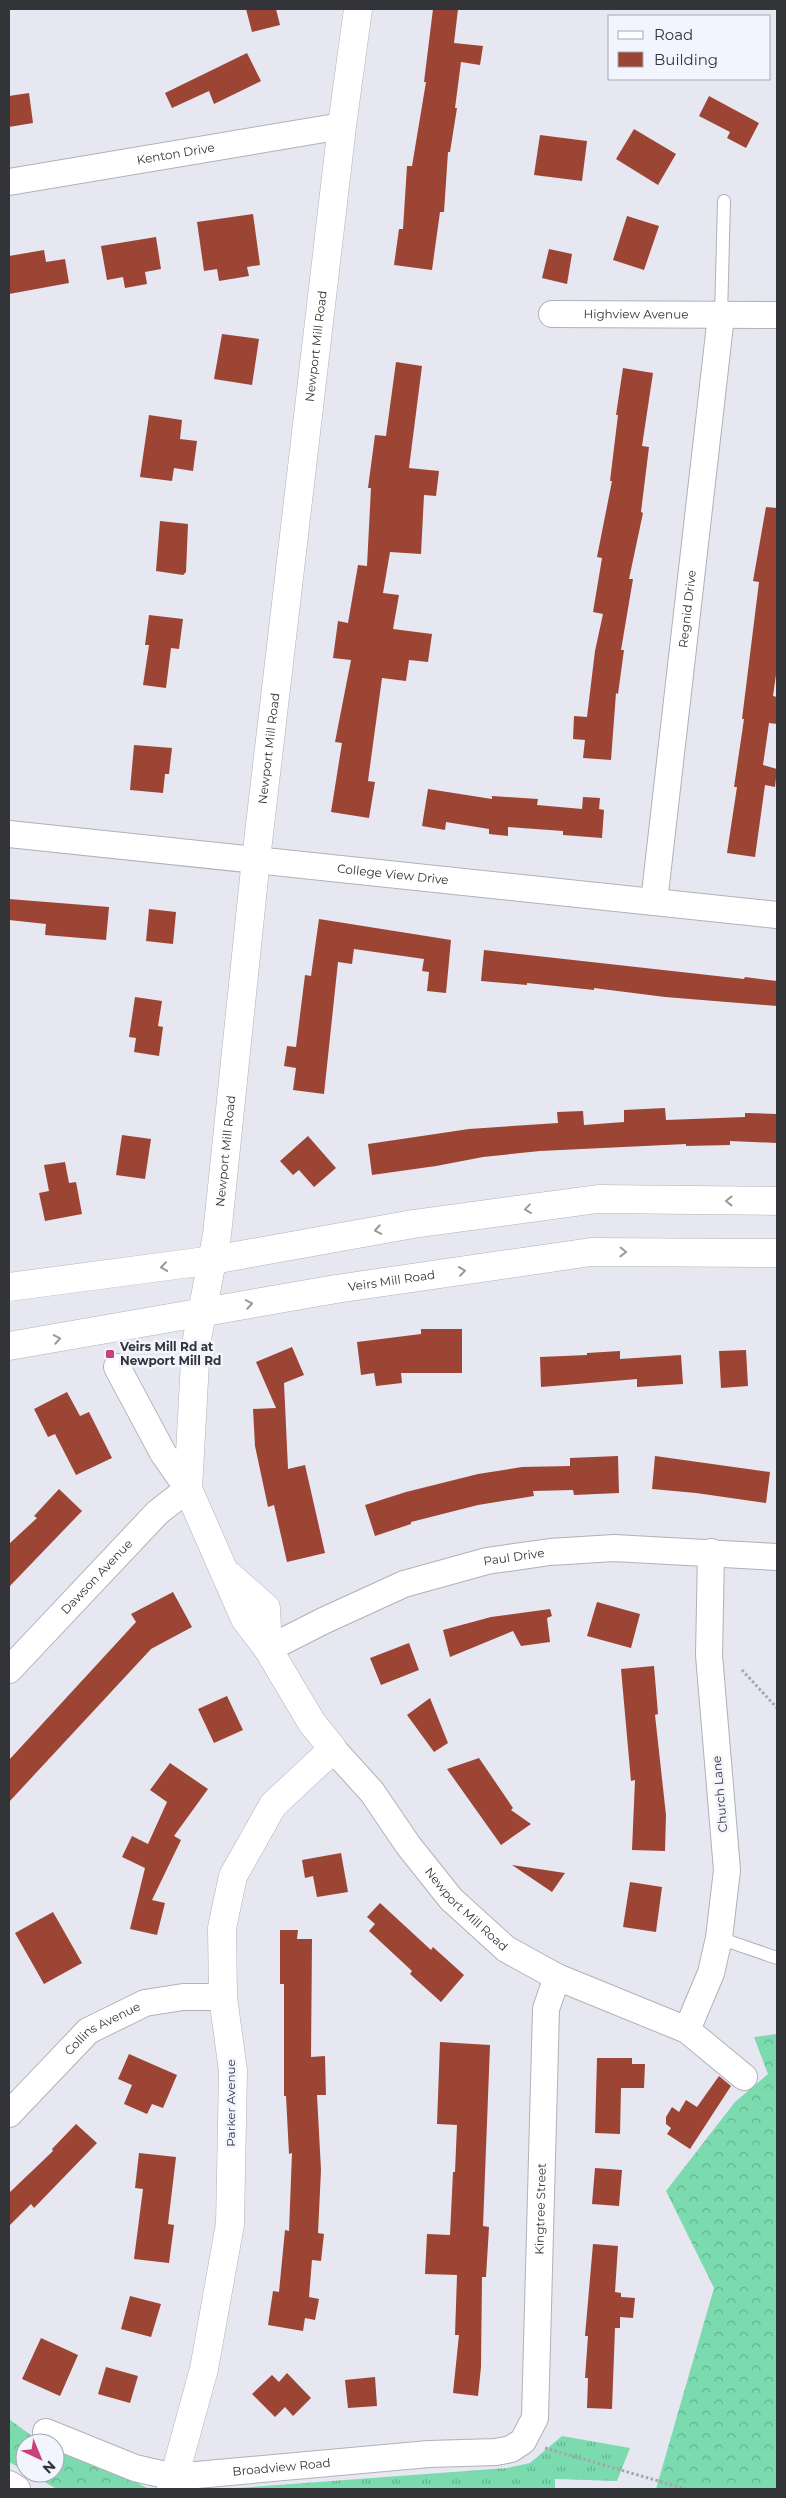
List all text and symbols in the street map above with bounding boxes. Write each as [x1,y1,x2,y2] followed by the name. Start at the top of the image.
[608,15,771,80] legend
[654,25,693,44] text: Road
[654,50,718,69] text: Building
[136,140,216,167] street label: Kenton Drive
[302,290,330,403] street label: Newport Mill Road
[583,306,689,322] street label: Highview Avenue
[675,569,699,649] street label: Regnid Drive
[255,692,282,805] street label: Newport Mill Road
[337,861,449,887] street label: College View Drive
[212,1095,238,1208] street label: Newport Mill Road
[724,1196,732,1206] one-way arrow
[524,1203,532,1214] one-way arrow
[374,1225,383,1235] one-way arrow
[619,1247,627,1258] one-way arrow
[160,1261,169,1271] one-way arrow
[458,1266,466,1277] one-way arrow
[347,1267,436,1294] street label: Veirs Mill Road
[245,1300,254,1310] one-way arrow
[53,1334,61,1344] one-way arrow
[119,1339,221,1368] place label: Veirs Mill Rd at Newport Mill Rd
[104,1348,116,1360] marker: Veirs Mill Rd at Newport Mill Rd
[58,1536,135,1617] street label: Dawson Avenue
[482,1545,545,1568] street label: Paul Drive
[709,1755,730,1833] street label: Church Lane
[422,1864,511,1954] street label: Newport Mill Road
[61,1999,143,2058] street label: Collins Avenue
[223,2059,238,2147] street label: Parker Avenue
[531,2163,549,2255] street label: Kingtree Street
[15,2433,65,2483] north arrow
[232,2455,331,2479] street label: Broadview Road
[39,2457,59,2478] text: N

